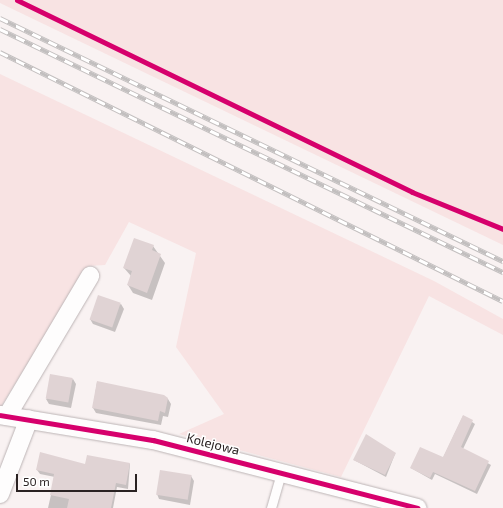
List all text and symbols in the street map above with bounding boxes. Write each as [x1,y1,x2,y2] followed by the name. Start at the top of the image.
[185,430,241,458] street label: Kolejowa
[18,466,139,492] scale bar
[23,474,50,488] text: 50 m

